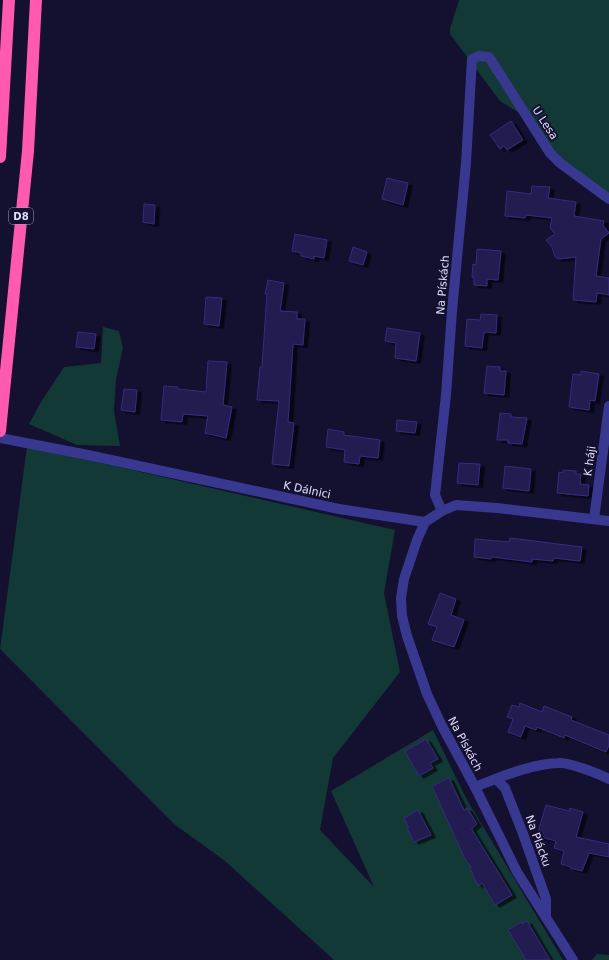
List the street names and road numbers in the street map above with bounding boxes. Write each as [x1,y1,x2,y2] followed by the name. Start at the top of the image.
[530,104,560,142] street label: U Lesa
[9,208,33,224] road number: D8
[434,255,452,315] street label: Na Pískách
[581,445,599,477] street label: K háji
[282,479,332,501] street label: K Dálnici
[445,715,485,773] street label: Na Pískách
[523,813,553,869] street label: Na Plácku

